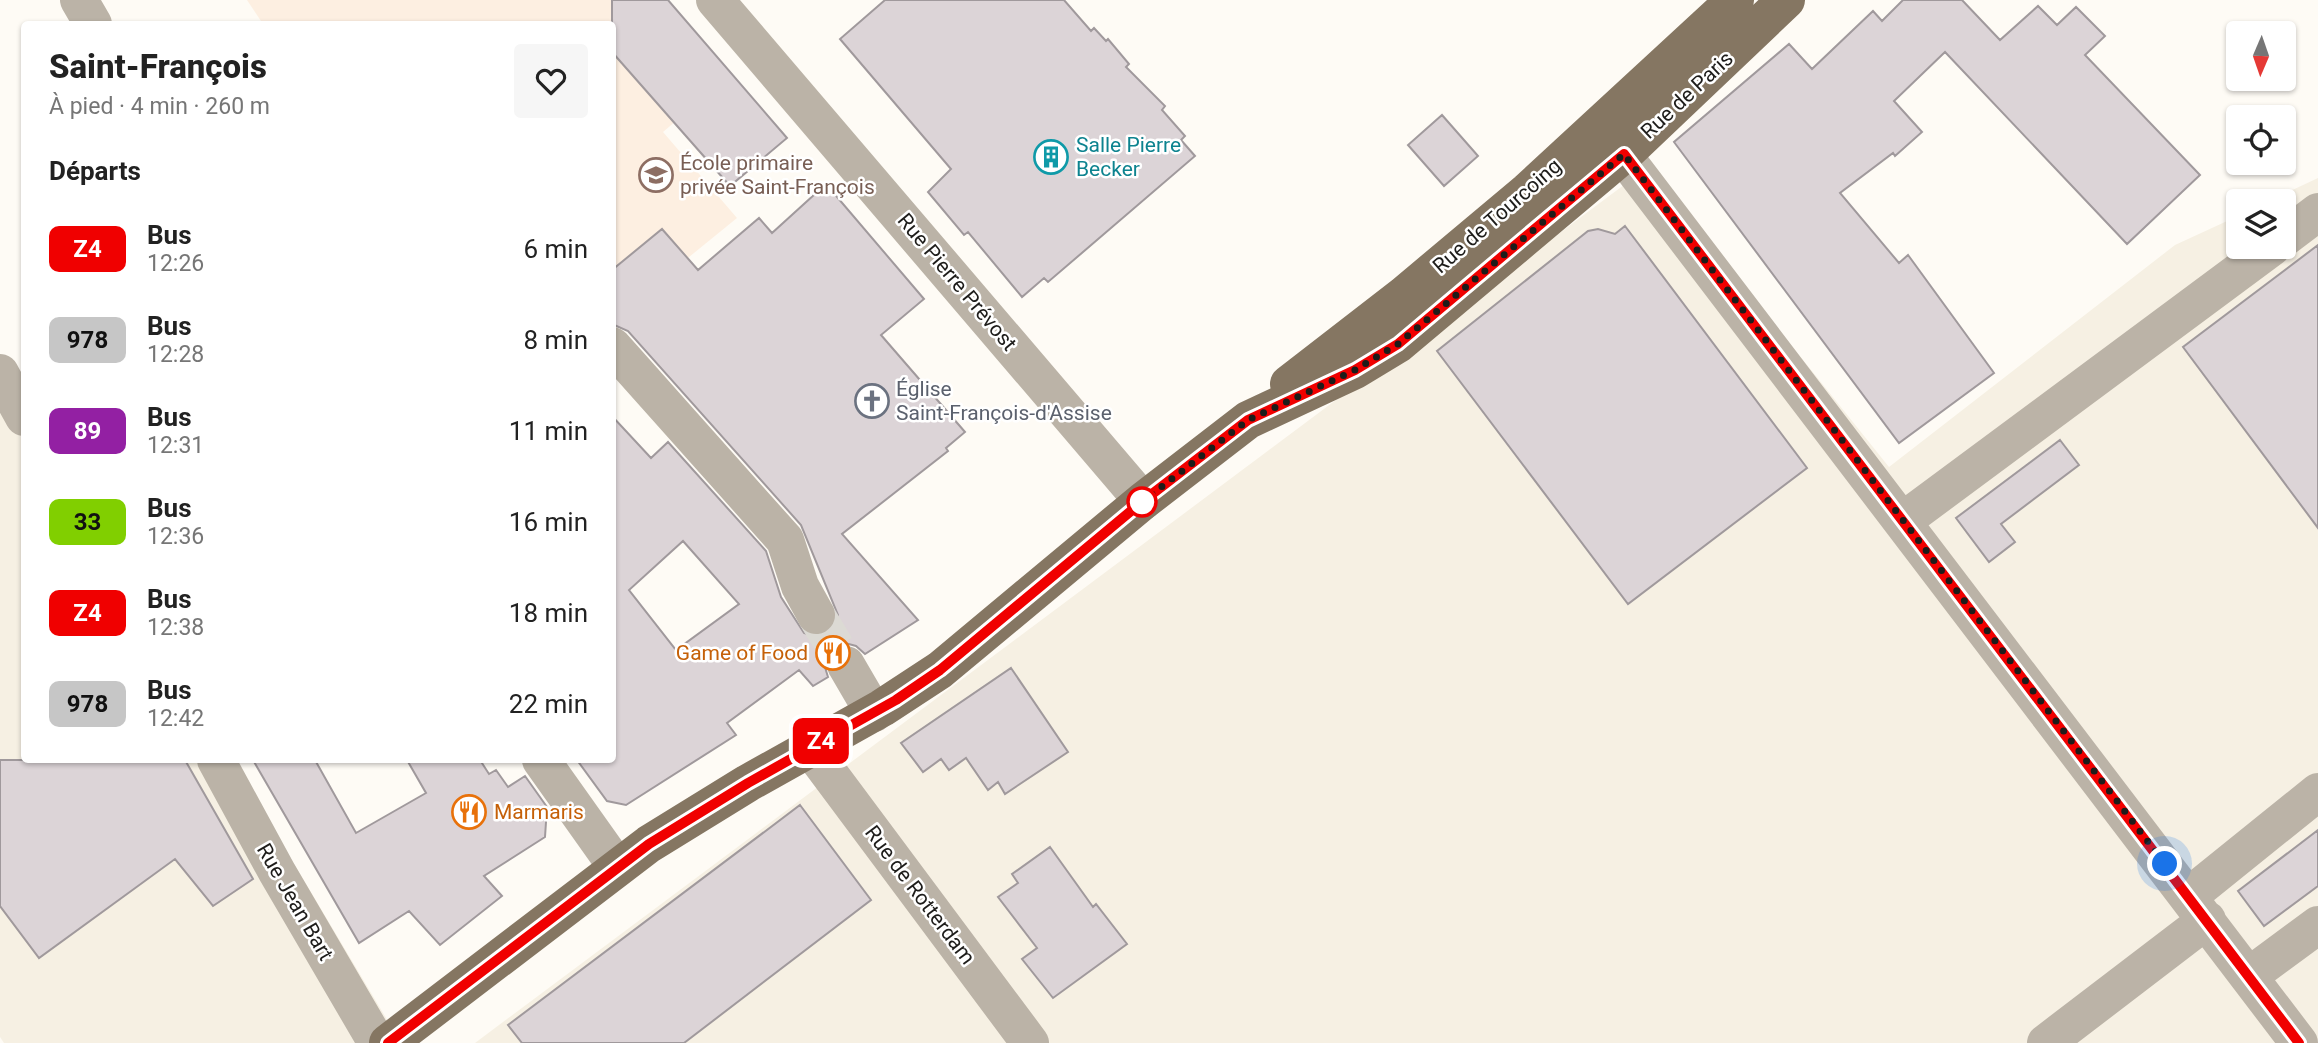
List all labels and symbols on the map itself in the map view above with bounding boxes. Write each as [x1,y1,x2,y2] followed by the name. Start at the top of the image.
[2226,21,2296,91] north arrow
[1636,46,1738,144] street label: Rue de Paris
[1076,133,1181,181] place label: Salle Pierre Becker
[1032,138,1070,176] building icon: Salle Pierre Becker
[680,151,875,199] place label: École primaire privée Saint-François
[1428,154,1566,278] street label: Rue de Tourcoing
[637,156,675,194] school or university icon: École primaire privée Saint-François
[893,209,1021,356] street label: Rue Pierre Prévost
[896,377,1112,425] place label: Église Saint-François-d'Assise
[853,382,891,420] church icon: Église Saint-François-d'Assise
[1127,487,1157,517] unlabelled marker
[814,634,852,672] restaurant icon: Game of Food
[676,641,808,665] place label: Game of Food
[790,718,852,764] line badge: Z4
[450,793,488,831] restaurant icon: Marmaris
[494,800,584,824] place label: Marmaris
[860,821,980,969] street label: Rue de Rotterdam
[252,839,338,965] street label: Rue Jean Bart
[2147,846,2182,881] your location

